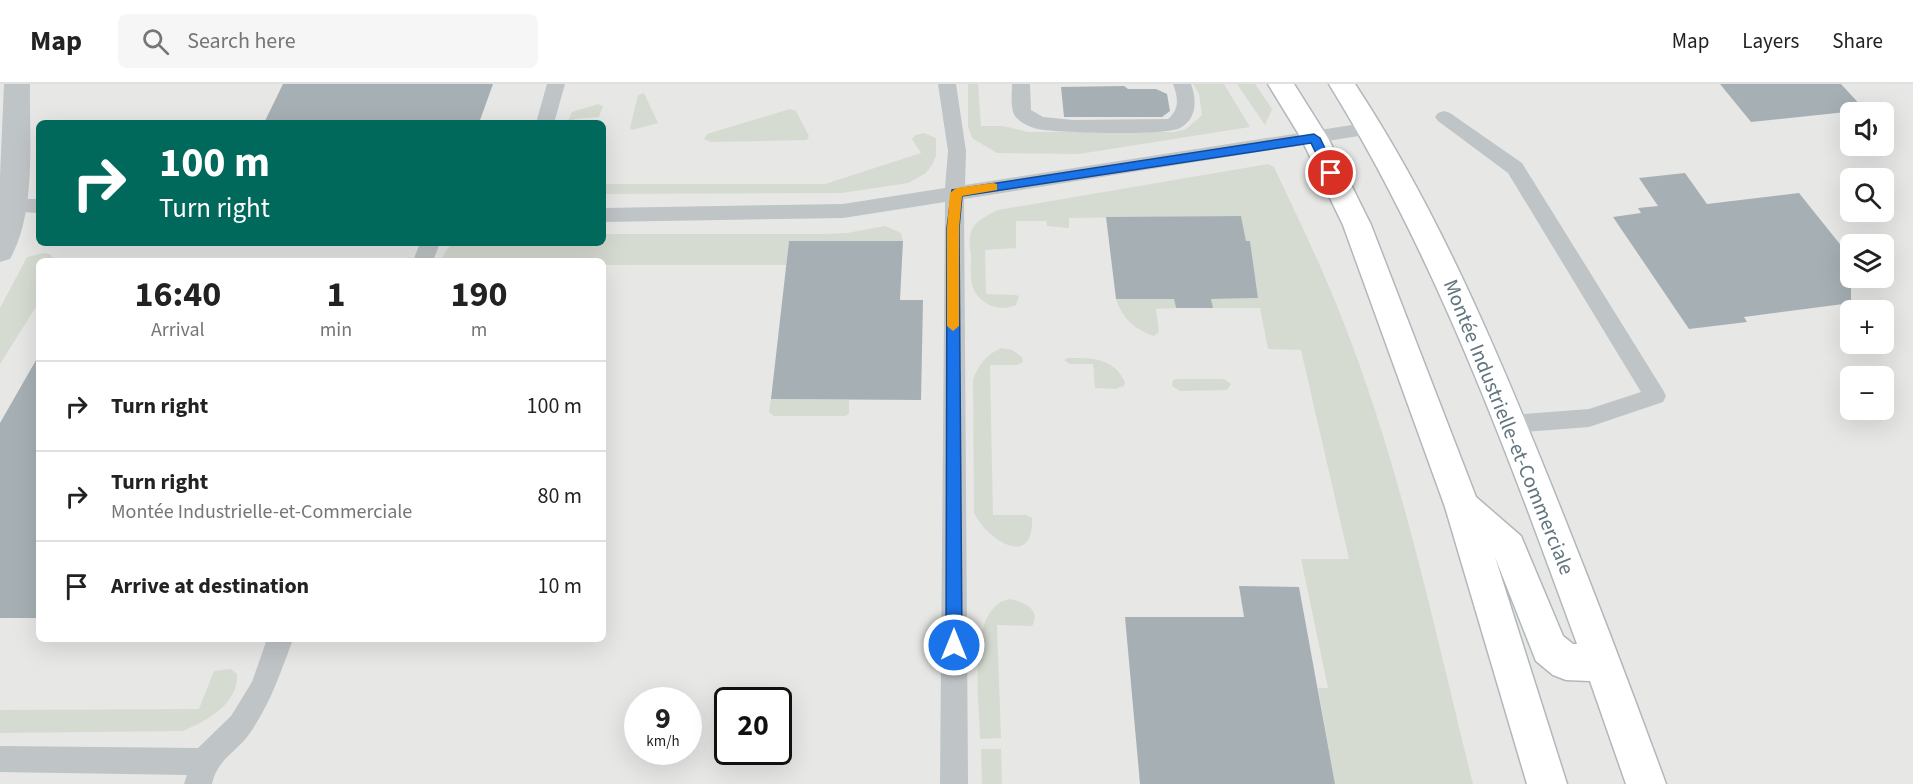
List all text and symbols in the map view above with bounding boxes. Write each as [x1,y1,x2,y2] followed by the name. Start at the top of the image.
[118,14,538,68] search box
[30,21,82,61] text: Map
[139,25,172,58] icon: search
[187,25,296,57] text: Search here
[1672,26,1709,56] text: Map
[1742,26,1799,56] text: Layers
[1832,26,1883,56] text: Share
[1840,102,1894,420] map controls
[1840,102,1894,156] button: sound
[159,133,270,193] text: 100 m
[60,144,138,222] icon: right
[1305,147,1356,198] pin
[1314,156,1347,189] icon: arrive
[1840,168,1894,222] button: search
[159,189,270,228] text: Turn right
[1840,234,1894,288] button: layers
[134,269,221,320] text: 16:40
[326,269,345,320] text: 1
[451,269,508,320] text: 190
[1436,275,1582,579] street label: Montée Industrielle-et-Commerciale
[1840,300,1894,354] button: +
[151,316,205,344] text: Arrival
[320,316,352,344] text: min
[471,316,487,344] text: m
[1840,366,1894,420] button: −
[60,390,93,423] icon: right
[111,390,208,422] text: Turn right
[527,390,582,422] text: 100 m
[111,466,208,498] text: Turn right
[60,480,93,513] icon: right
[537,480,582,512] text: 80 m
[111,498,412,526] text: Montée Industrielle-et-Commerciale
[60,570,93,603] icon: arrive
[111,570,309,602] text: Arrive at destination
[537,570,582,602] text: 10 m
[922,613,986,677] position arrow
[714,687,792,765] speed limit sign: 20
[655,697,671,740] text: 9
[646,731,680,752] text: km/h

